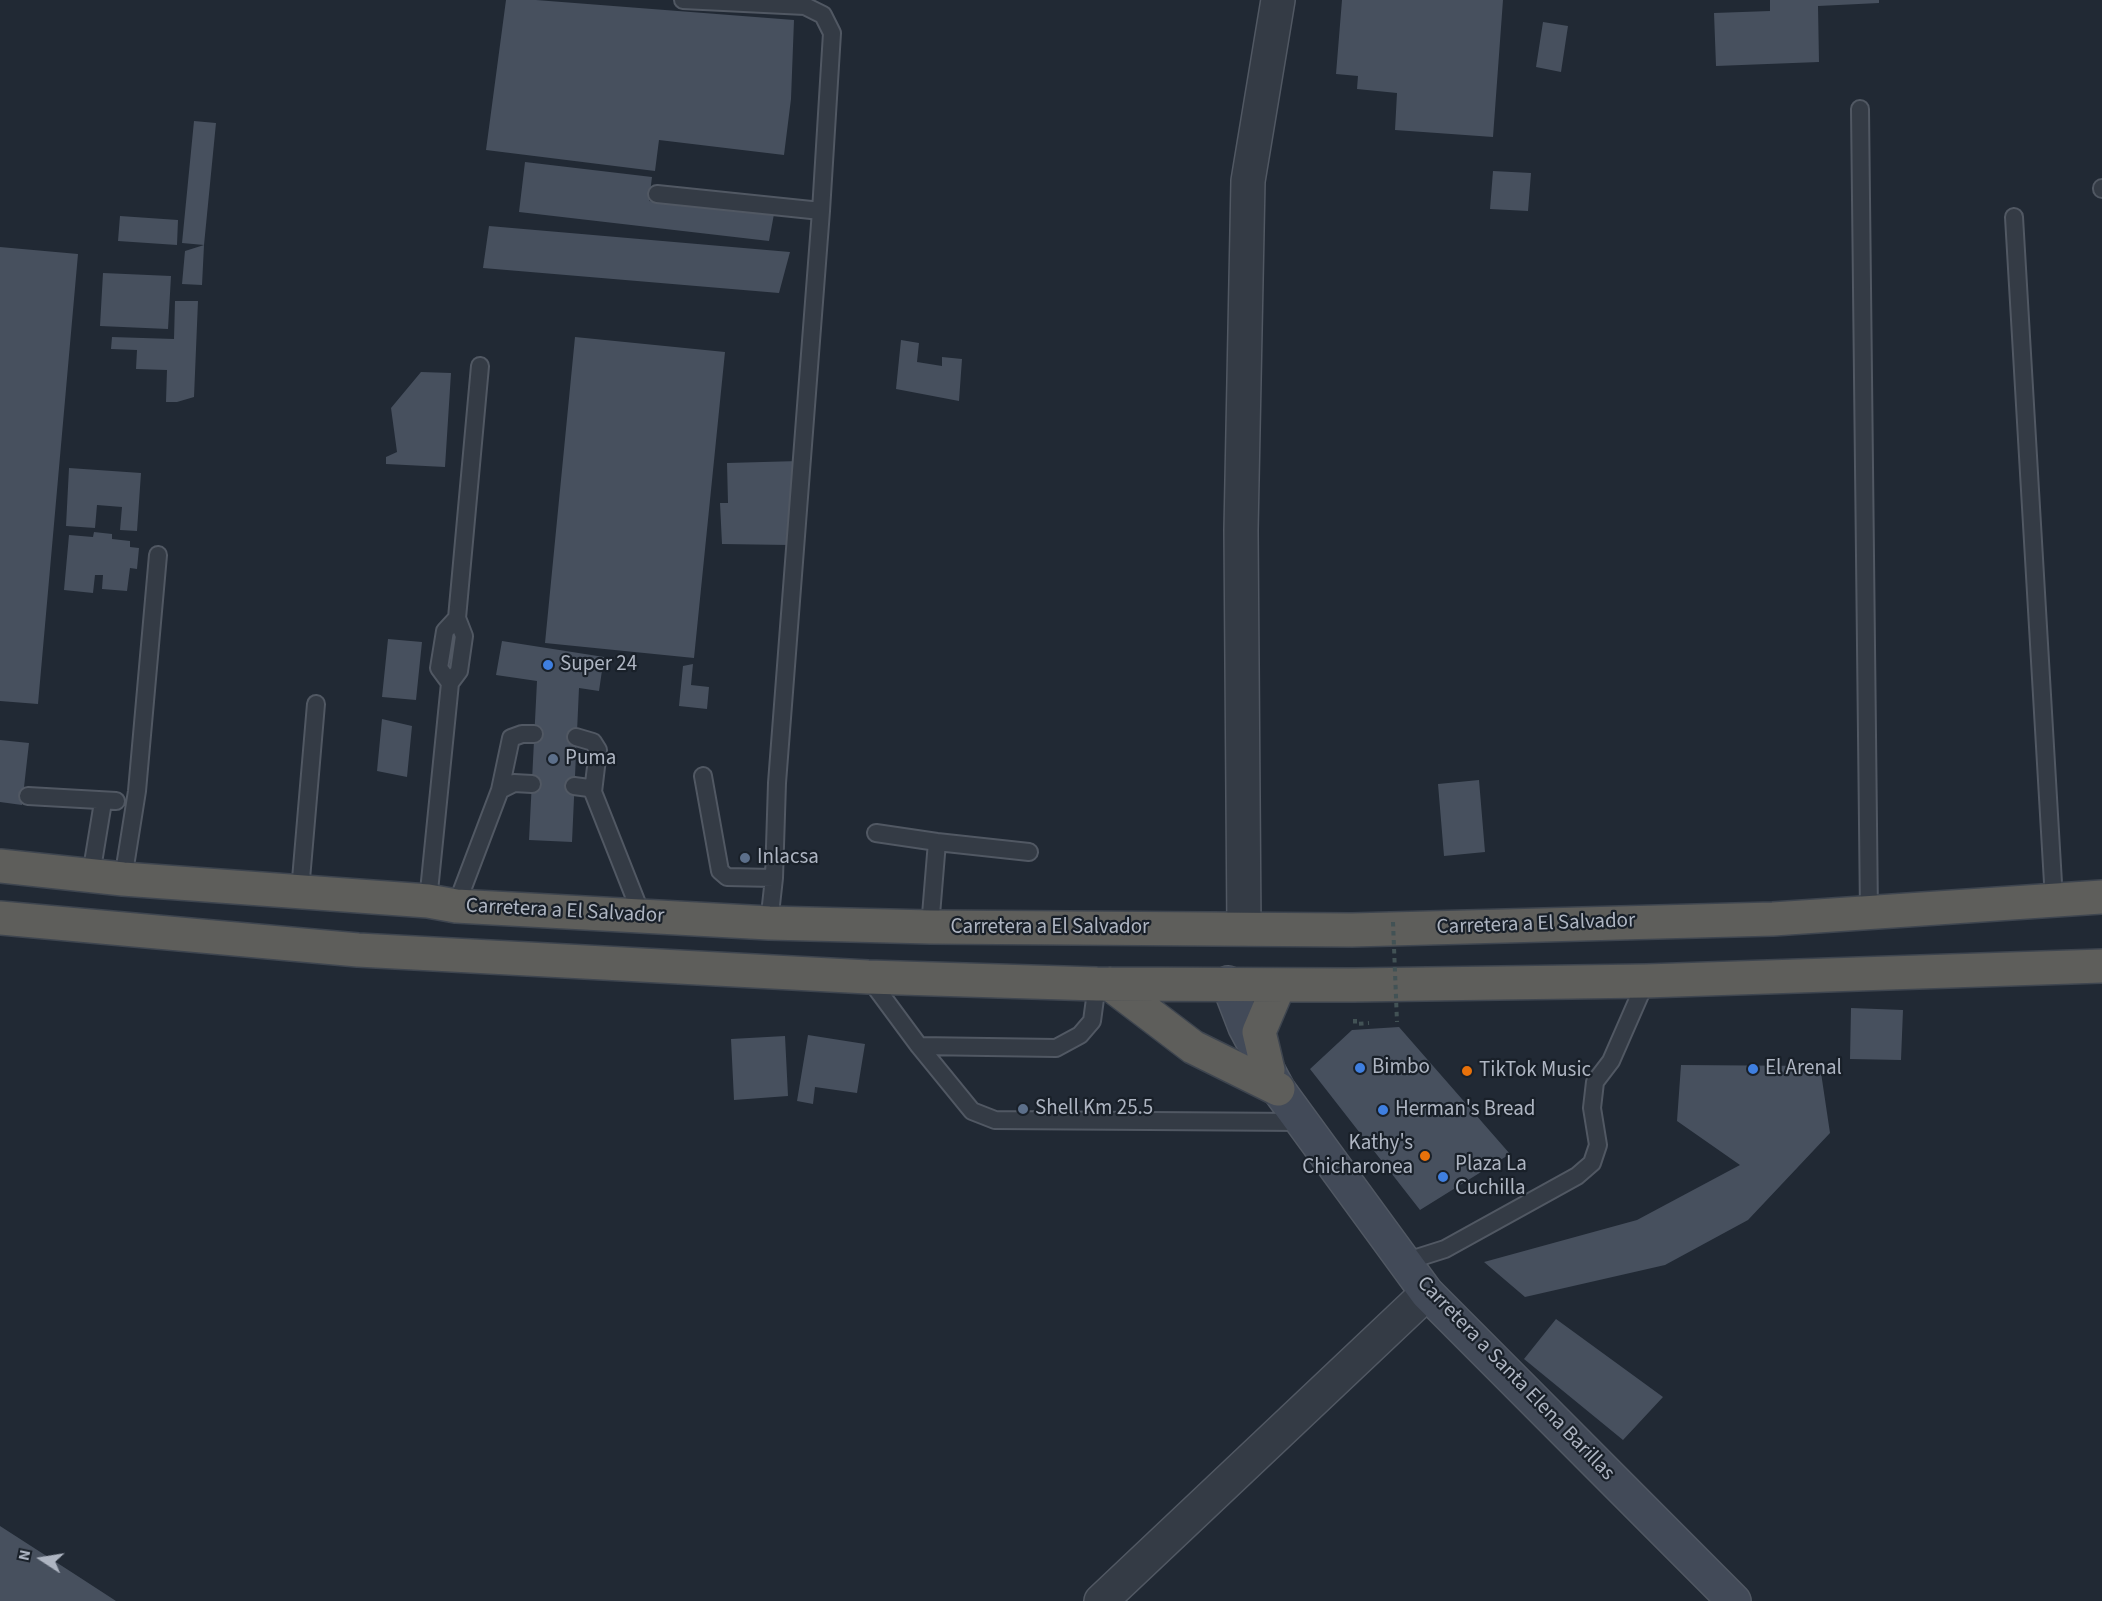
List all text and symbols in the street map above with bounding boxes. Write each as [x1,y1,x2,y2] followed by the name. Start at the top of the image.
[560,652,637,678] place label: Super 24
[541,658,555,672] marker: Super 24
[565,746,616,772] place label: Puma
[546,752,560,766] marker: Puma
[757,845,819,871] place label: Inlacsa
[738,851,752,865] marker: Inlacsa
[465,894,665,930] street label: Carretera a El Salvador
[1436,909,1636,941] street label: Carretera a El Salvador
[951,915,1149,941] street label: Carretera a El Salvador
[1372,1055,1430,1081] place label: Bimbo
[1765,1056,1842,1082] place label: El Arenal
[1479,1058,1591,1084] place label: TikTok Music
[1353,1061,1367,1075] marker: Bimbo
[1746,1062,1760,1076] marker: El Arenal
[1460,1064,1474,1078] marker: TikTok Music
[1035,1096,1153,1122] place label: Shell Km 25.5
[1395,1097,1535,1123] place label: Herman's Bread
[1016,1102,1030,1116] marker: Shell Km 25.5
[1376,1103,1390,1117] marker: Herman's Bread
[1302,1131,1413,1181] place label: Kathy's Chicharonea
[1418,1149,1432,1163] marker: Kathy's Chicharonea
[1455,1152,1527,1202] place label: Plaza La Cuchilla
[1436,1170,1450,1184] marker: Plaza La Cuchilla
[1411,1272,1619,1486] street label: Carretera a Santa Elena Barillas
[12,1529,72,1589] north arrow
[13,1548,36,1563] text: N

